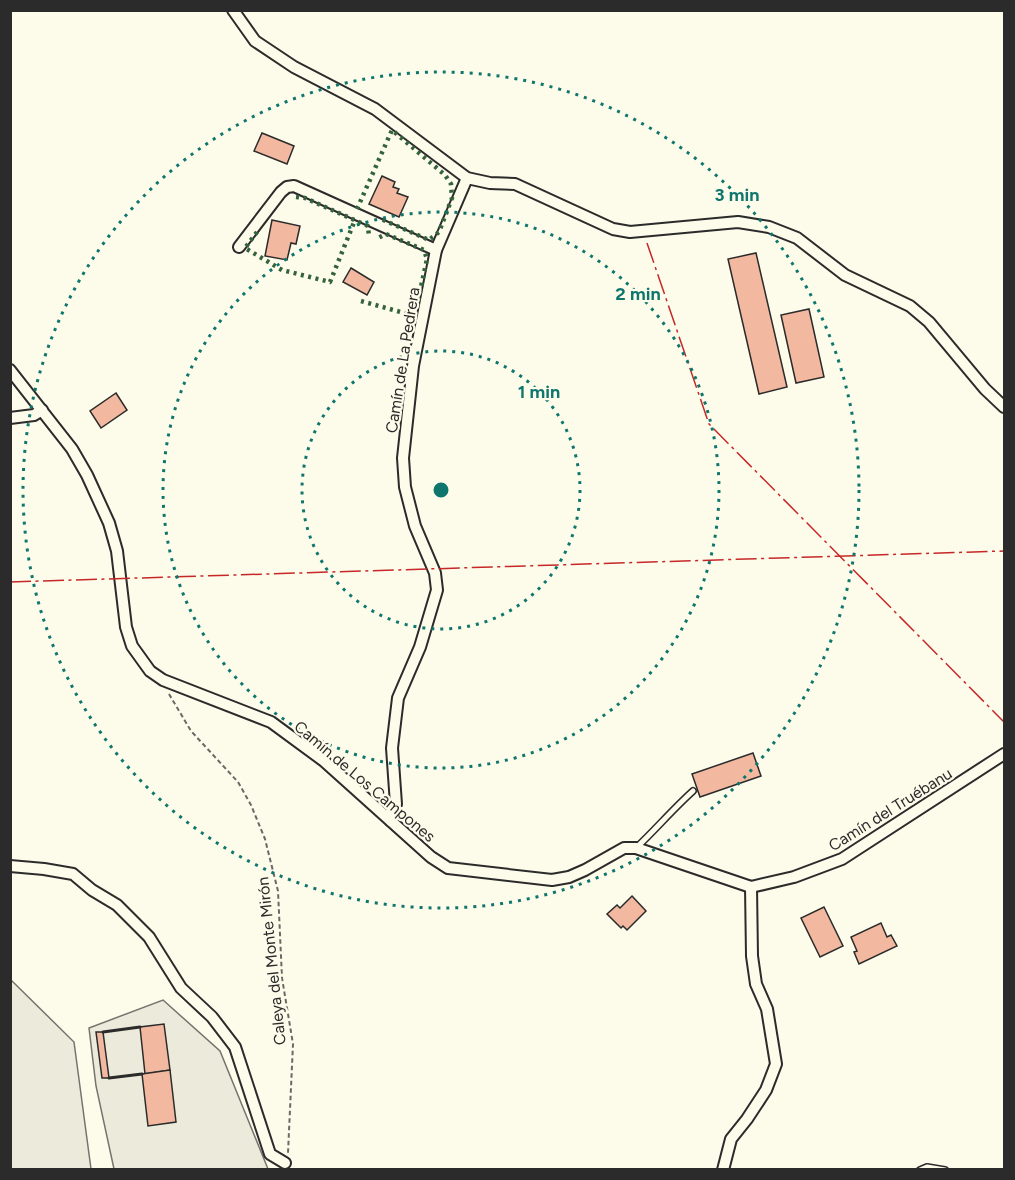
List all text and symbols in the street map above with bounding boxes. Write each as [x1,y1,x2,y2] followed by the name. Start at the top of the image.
[715,184,759,206] text: 3 min
[615,283,661,305] text: 2 min
[382,286,423,434] street label: Camín de La Pedrera
[518,381,560,403] text: 1 min
[431,480,451,500] centre of rings
[290,717,439,846] street label: Camín de Los Campones
[825,764,956,855] street label: Camín del Truébanu
[253,876,290,1046] street label: Caleya del Monte Mirón

